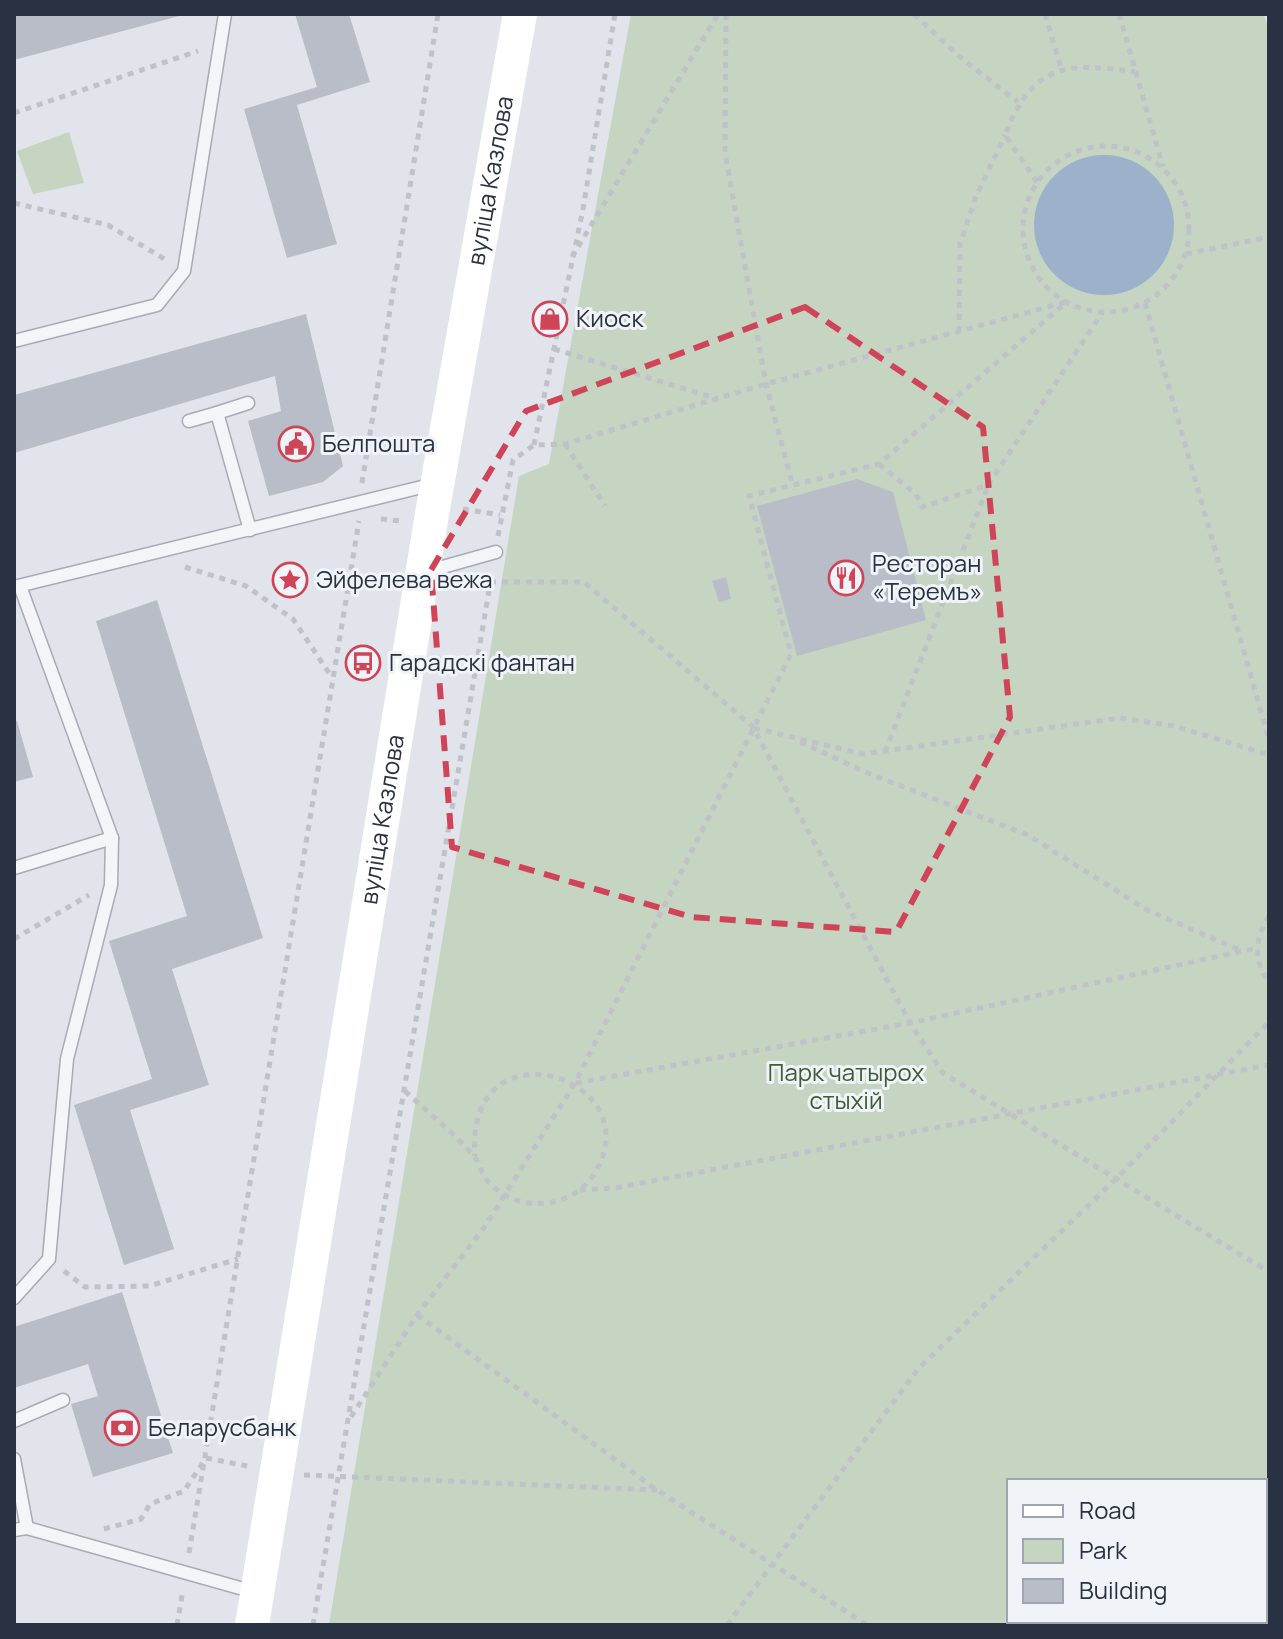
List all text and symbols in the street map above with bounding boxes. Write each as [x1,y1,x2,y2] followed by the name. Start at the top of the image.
[458,93,520,268] street label: вуліца Казлова
[531,300,569,338] shop icon: Киоск
[576,301,644,334] place label: Киоск
[277,425,315,463] public building icon: Белпошта
[322,426,435,459] place label: Белпошта
[872,546,982,607] place label: Ресторан «Теремъ»
[827,559,865,597] restaurant icon: Ресторан «Теремъ»
[271,561,309,599] place icon: Эйфелева вежа
[316,562,493,595] place label: Эйфелева вежа
[344,644,382,682] bus stop icon: Гарадскі фантан
[389,645,575,678] place label: Гарадскі фантан
[351,732,411,907] street label: вуліца Казлова
[768,1055,924,1116] park label: Парк чатырох стыхій
[103,1409,141,1447] bank icon: Беларусбанк
[148,1410,297,1443] place label: Беларусбанк
[1007,1479,1267,1623] legend
[1079,1493,1136,1526] text: Road
[1079,1533,1128,1566] text: Park
[1079,1573,1167,1606] text: Building

